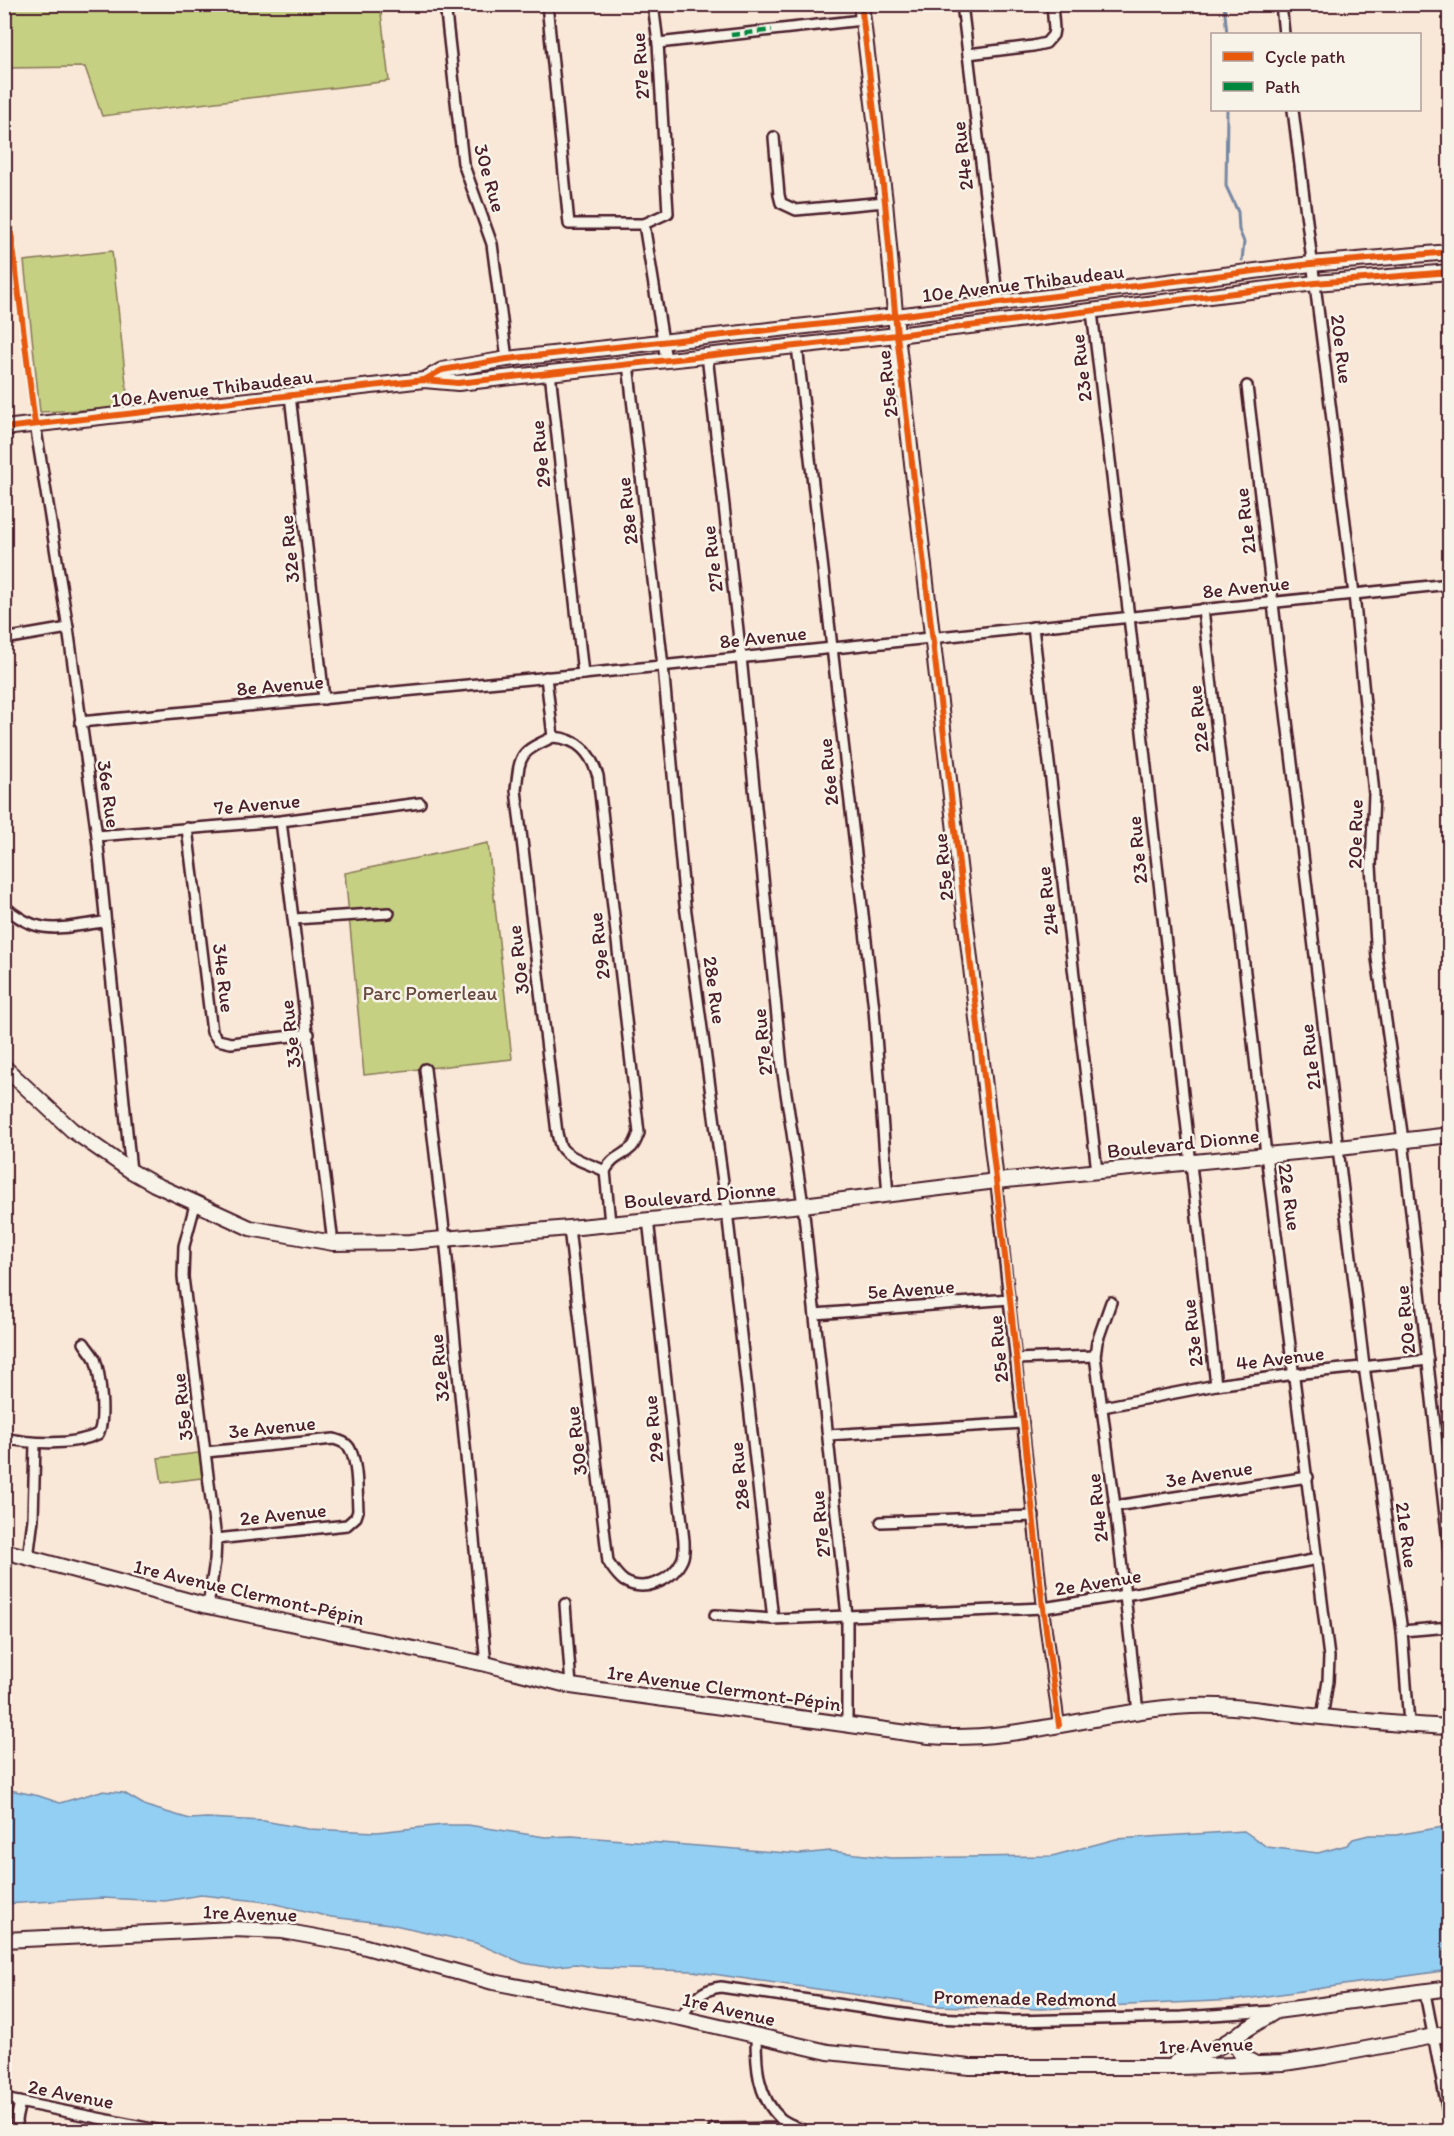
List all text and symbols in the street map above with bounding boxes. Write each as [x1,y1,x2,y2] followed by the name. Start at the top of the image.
[626,32,654,100] street label: 27e Rue
[1211,33,1421,111] legend
[1265,46,1346,68] text: Cycle path
[1265,76,1300,98] text: Path
[946,120,978,192] street label: 24e Rue
[469,141,511,215] street label: 30e Rue
[921,259,1125,307] street label: 10e Avenue Thibaudeau
[1326,313,1358,385] street label: 20e Rue
[1065,333,1097,403] street label: 23e Rue
[871,349,903,419] street label: 25e Rue
[110,364,314,412] street label: 10e Avenue Thibaudeau
[525,419,555,489] street label: 29e Rue
[611,476,643,546] street label: 28e Rue
[1229,487,1261,555] street label: 21e Rue
[274,514,304,584] street label: 32e Rue
[696,524,728,594] street label: 27e Rue
[1201,570,1291,604] street label: 8e Avenue
[718,620,808,654] street label: 8e Avenue
[235,669,325,701] street label: 8e Avenue
[1182,684,1214,754] street label: 22e Rue
[813,737,843,807] street label: 26e Rue
[92,759,126,829] street label: 36e Rue
[213,788,301,820] street label: 7e Avenue
[1342,799,1368,869] street label: 20e Rue
[1122,815,1152,885] street label: 23e Rue
[928,832,958,902] street label: 25e Rue
[1031,865,1063,937] street label: 24e Rue
[583,911,615,981] street label: 29e Rue
[502,924,534,996] street label: 30e Rue
[208,942,240,1014] street label: 34e Rue
[698,955,732,1025] street label: 28e Rue
[363,981,497,1005] park label: Parc Pomerleau
[274,999,306,1069] street label: 33e Rue
[747,1007,777,1077] street label: 27e Rue
[1294,1023,1326,1091] street label: 21e Rue
[1106,1123,1260,1163] street label: Boulevard Dionne
[1273,1162,1307,1232] street label: 22e Rue
[623,1176,777,1214] street label: Boulevard Dionne
[867,1274,955,1304] street label: 5e Avenue
[1389,1284,1421,1356] street label: 20e Rue
[1176,1298,1208,1368] street label: 23e Rue
[983,1314,1013,1384] street label: 25e Rue
[424,1333,454,1403] street label: 32e Rue
[1235,1341,1325,1375] street label: 4e Avenue
[166,1372,198,1442] street label: 35e Rue
[638,1394,668,1464] street label: 29e Rue
[560,1405,592,1477] street label: 30e Rue
[227,1410,317,1444] street label: 3e Avenue
[724,1441,754,1511] street label: 28e Rue
[1164,1455,1254,1493] street label: 3e Avenue
[1081,1472,1113,1544] street label: 24e Rue
[805,1489,835,1559] street label: 27e Rue
[238,1498,328,1530] street label: 2e Avenue
[1390,1500,1424,1570] street label: 21e Rue
[131,1554,367,1630] street label: 1re Avenue Clermont-Pépin
[1053,1563,1143,1601] street label: 2e Avenue
[605,1660,843,1716] street label: 1re Avenue Clermont-Pépin
[202,1899,298,1927] street label: 1re Avenue
[933,1984,1117,2012] street label: Promenade Redmond
[680,1987,778,2031] street label: 1re Avenue
[1158,2031,1254,2059] street label: 1re Avenue
[26,2074,116,2114] street label: 2e Avenue

